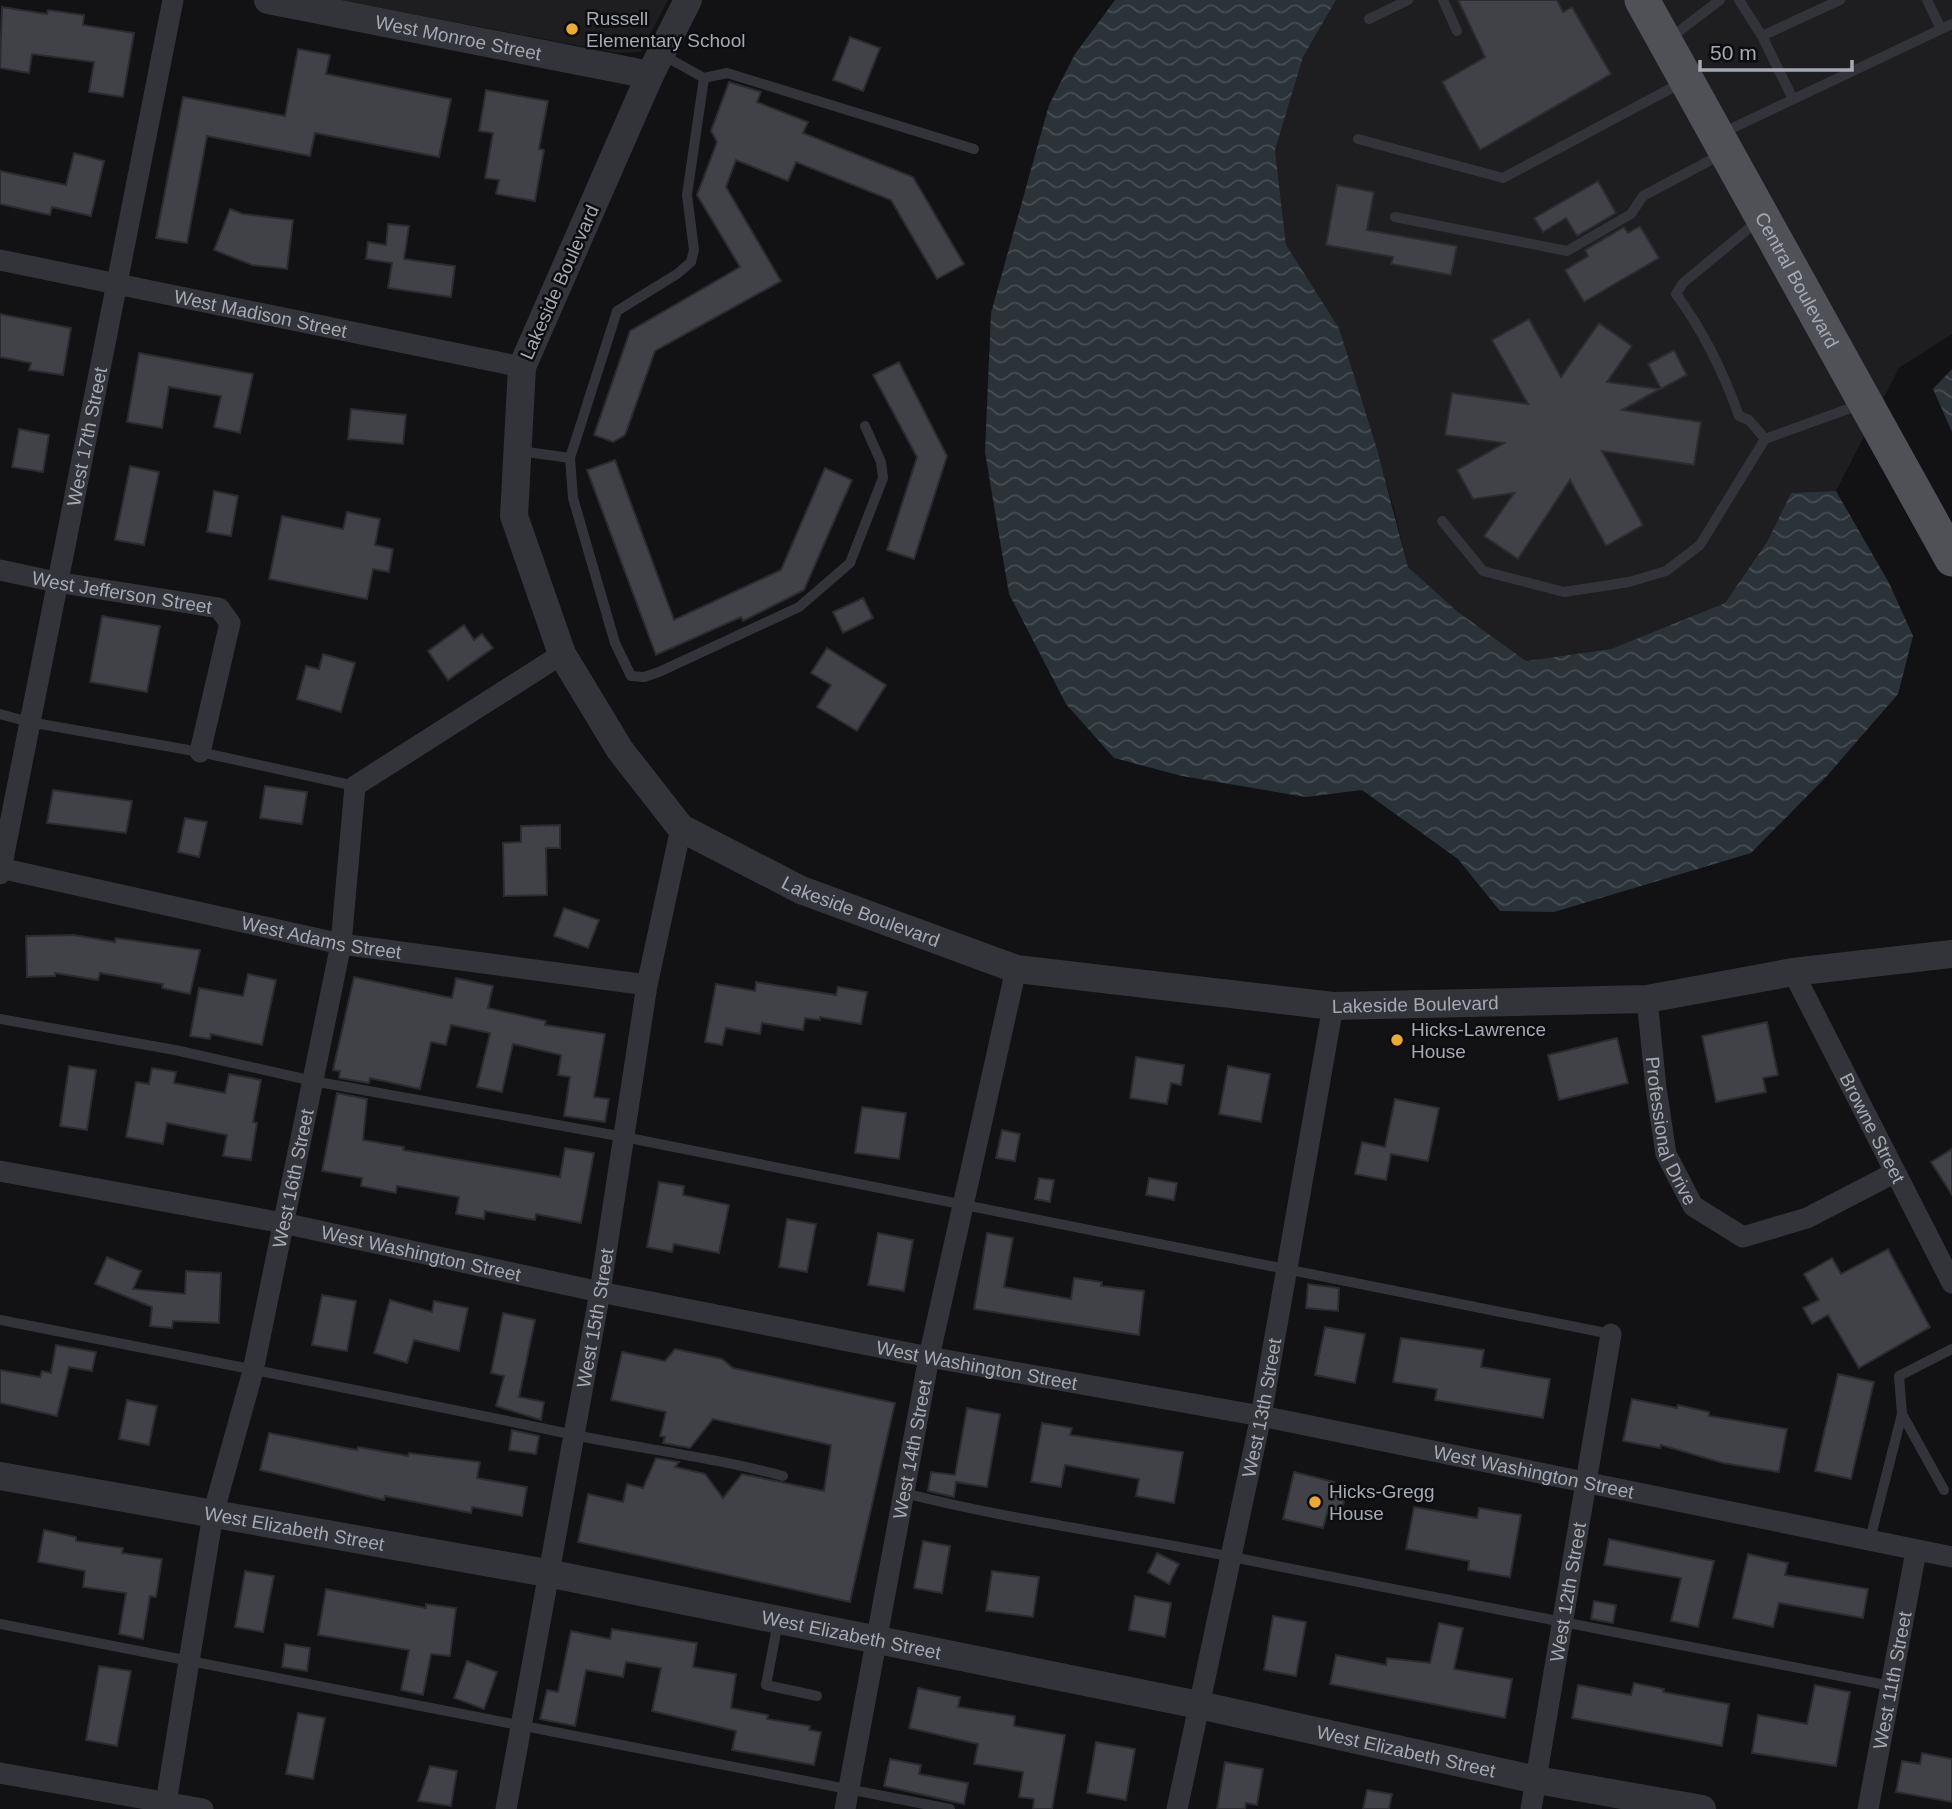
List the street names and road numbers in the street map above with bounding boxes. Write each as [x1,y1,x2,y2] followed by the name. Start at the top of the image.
[373,11,544,65] street label: West Monroe Street
[516,202,603,363] street label: Lakeside Boulevard
[1751,208,1843,352] street label: Central Boulevard
[172,286,350,342] street label: West Madison Street
[63,365,111,508] street label: West 17th Street
[30,567,214,618] street label: West Jefferson Street
[778,872,942,951] street label: Lakeside Boulevard
[239,912,403,963] street label: West Adams Street
[1332,992,1499,1017] street label: Lakeside Boulevard
[1642,1056,1701,1209] street label: Professional Drive
[1835,1070,1909,1187] street label: Browne Street
[269,1107,318,1250] street label: West 16th Street
[319,1222,524,1286] street label: West Washington Street
[573,1246,618,1390] street label: West 15th Street
[1238,1336,1286,1479] street label: West 13th Street
[874,1337,1080,1394] street label: West Washington Street
[889,1377,936,1521] street label: West 14th Street
[1432,1441,1636,1503] street label: West Washington Street
[203,1502,387,1555] street label: West Elizabeth Street
[1546,1520,1590,1664] street label: West 12th Street
[760,1607,943,1664] street label: West Elizabeth Street
[1869,1609,1916,1751] street label: West 11th Street
[1315,1721,1498,1782] street label: West Elizabeth Street

